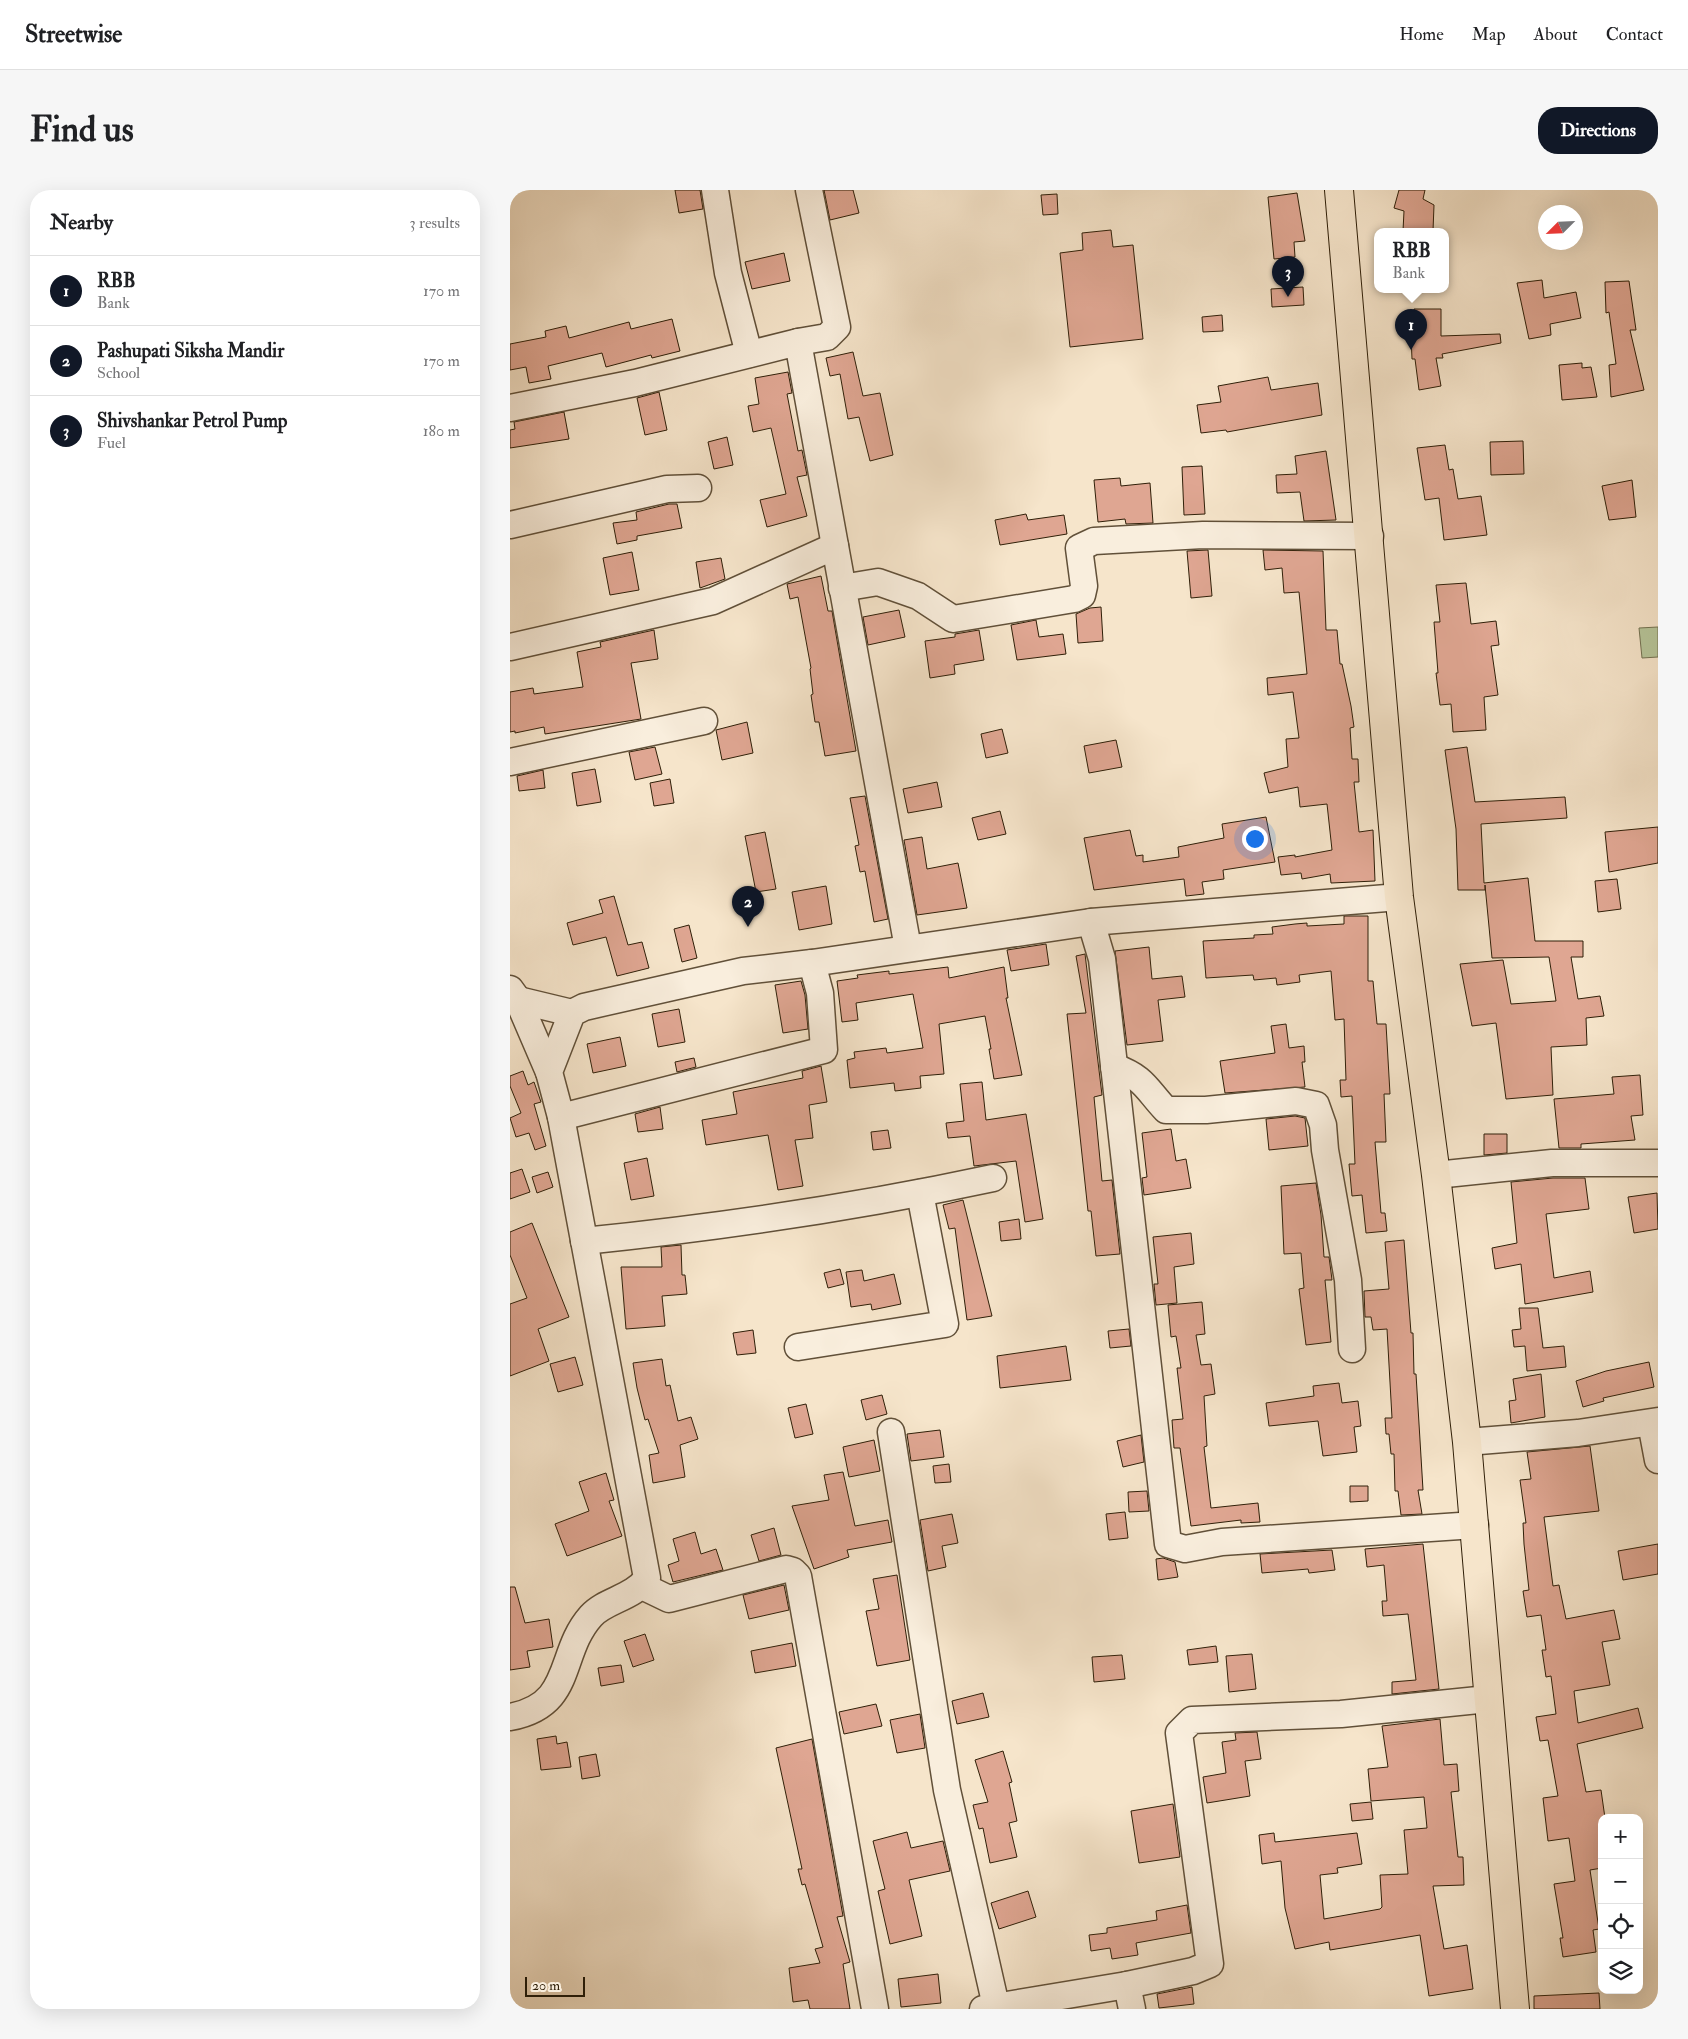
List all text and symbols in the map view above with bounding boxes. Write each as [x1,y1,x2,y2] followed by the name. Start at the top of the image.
[25,19,122,50] text: Streetwise
[1399,23,1444,46] text: Home
[1472,23,1506,46] text: Map
[1534,23,1578,46] text: About
[1606,23,1663,46] text: Contact
[1538,107,1658,154] button: Directions
[30,108,134,152] text: Find us
[1538,205,1583,250] north arrow
[50,209,113,236] text: Nearby
[409,213,460,233] text: 3 results
[1374,228,1449,293] popup
[1392,239,1431,263] text: RBB
[1272,256,1304,297] pin: 3
[1392,263,1425,283] text: Bank
[97,269,135,293] text: RBB
[63,281,69,301] text: 1
[423,281,460,301] text: 170 m
[97,293,130,313] text: Bank
[1395,309,1427,350] pin: 1
[97,339,284,363] text: Pashupati Siksha Mandir
[62,351,70,371] text: 2
[423,351,460,371] text: 170 m
[97,363,140,383] text: School
[97,409,287,433] text: Shivshankar Petrol Pump
[63,421,69,441] text: 3
[423,421,460,441] text: 180 m
[97,433,126,453] text: Fuel
[1242,826,1268,852] your location
[732,886,764,927] pin: 2
[1598,1814,1643,1994] map controls
[1598,1814,1643,1859] button: +
[1598,1859,1643,1904] button: −
[1598,1904,1643,1949] button: locate
[1598,1949,1643,1994] button: layers
[525,1974,585,1997] scale bar
[532,1977,560,1994] text: 20 m

